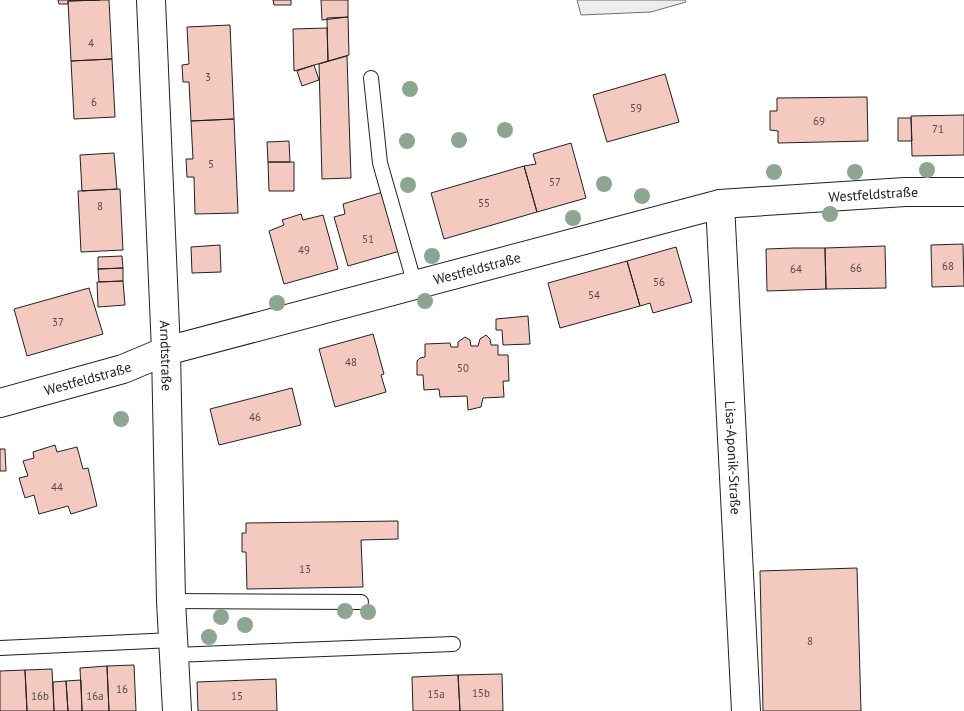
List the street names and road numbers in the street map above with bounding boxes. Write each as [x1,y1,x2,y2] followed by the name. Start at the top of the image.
[828,183,918,206] street label: Westfeldstraße
[431,248,523,289] street label: Westfeldstraße
[156,320,176,391] street label: Arndtstraße
[42,358,134,399] street label: Westfeldstraße
[721,400,745,515] street label: Lisa-Aponik-Straße

